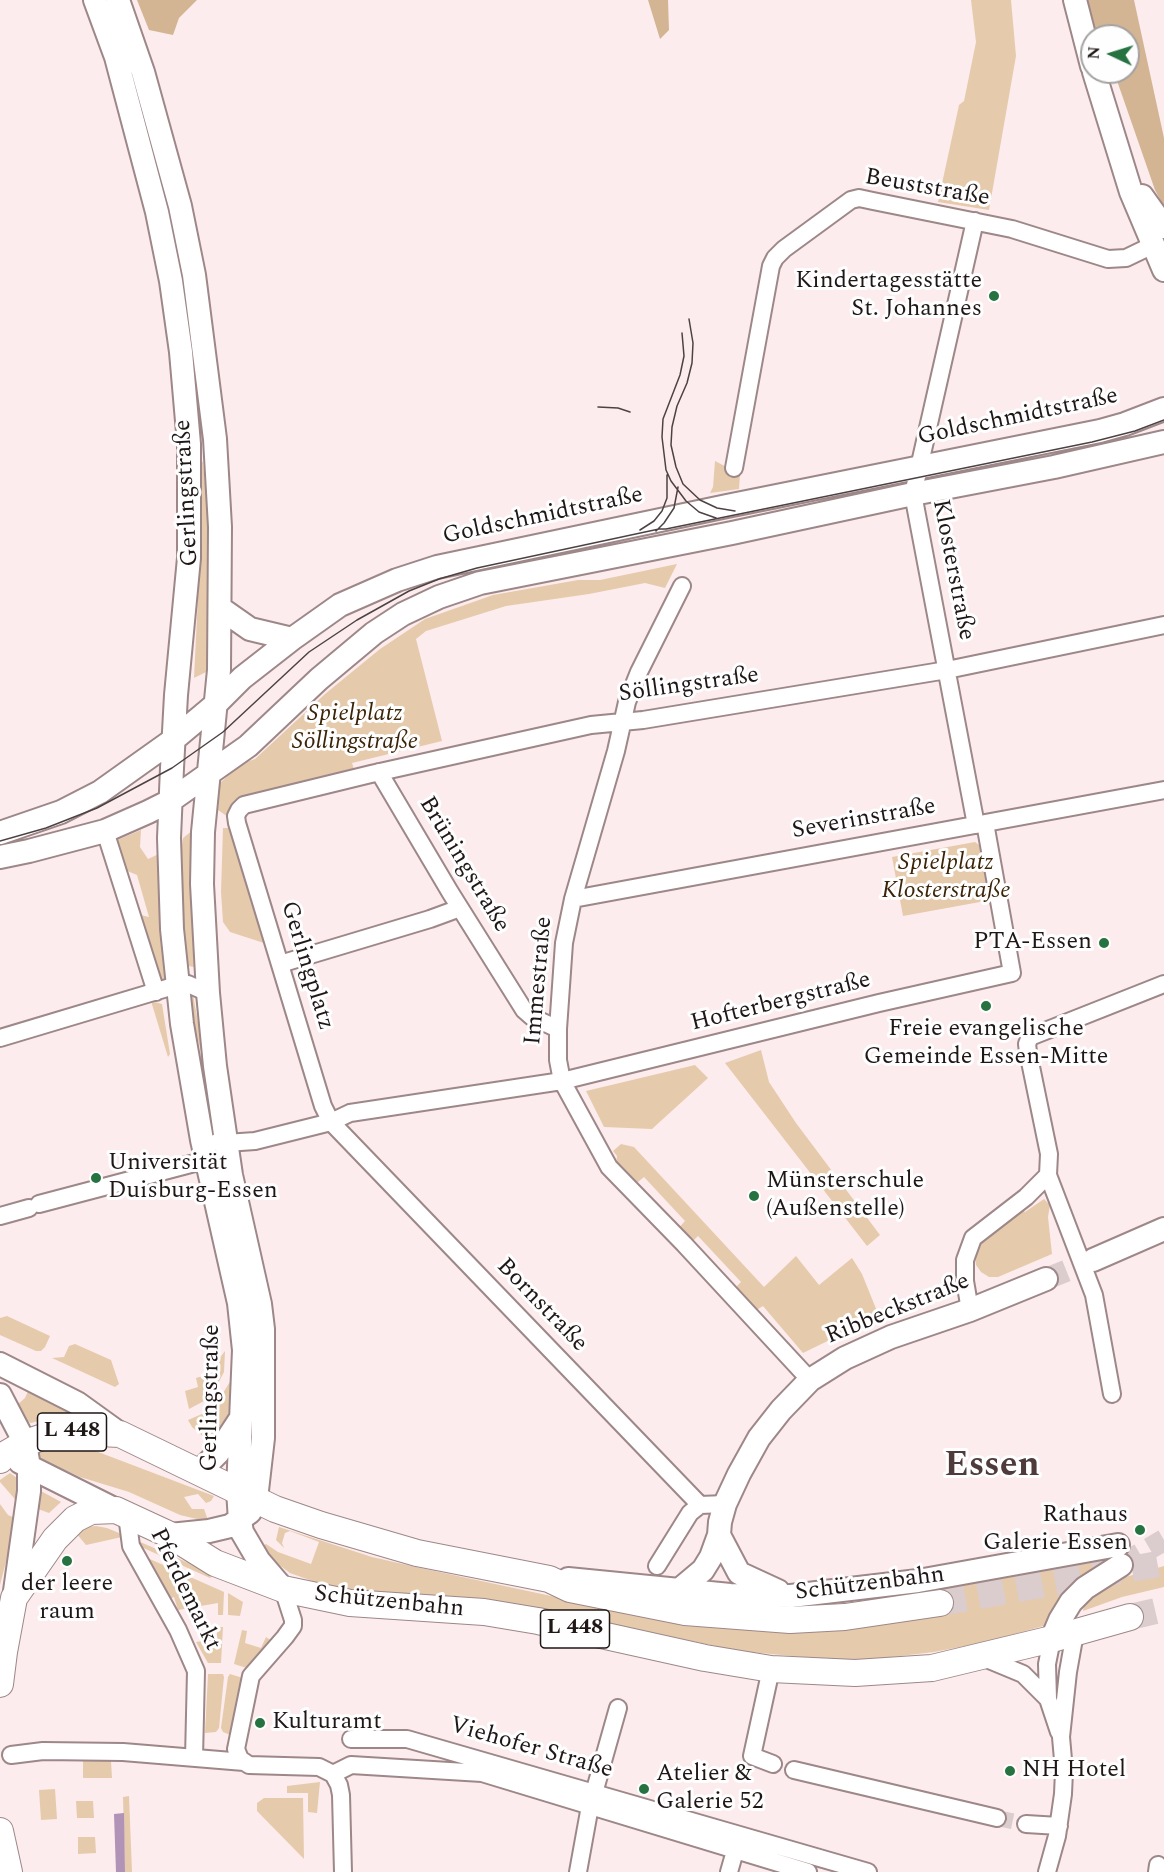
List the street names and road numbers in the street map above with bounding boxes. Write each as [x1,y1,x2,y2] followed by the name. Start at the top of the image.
[862,164,992,214] street label: Beuststraße
[915,383,1121,453] street label: Goldschmidtstraße
[170,419,206,567] street label: Gerlingstraße
[440,482,646,552] street label: Goldschmidtstraße
[924,497,980,643] street label: Klosterstraße
[617,662,761,710] street label: Söllingstraße
[411,792,515,938] street label: Brüningstraße
[790,793,938,847] street label: Severinstraße
[273,898,339,1034] street label: Gerlingplatz
[520,916,560,1046] street label: Immestraße
[688,967,874,1039] street label: Hofterbergstraße
[489,1253,593,1359] street label: Bornstraße
[822,1268,974,1352] street label: Ribbeckstraße
[196,1324,228,1472] street label: Gerlingstraße
[38,1413,106,1451] road number: L 448
[142,1524,226,1656] street label: Pferdemarkt
[794,1562,946,1608] street label: Schützenbahn
[313,1581,465,1625] street label: Schützenbahn
[540,1610,610,1648] road number: L 448
[446,1712,616,1786] street label: Viehofer Straße

